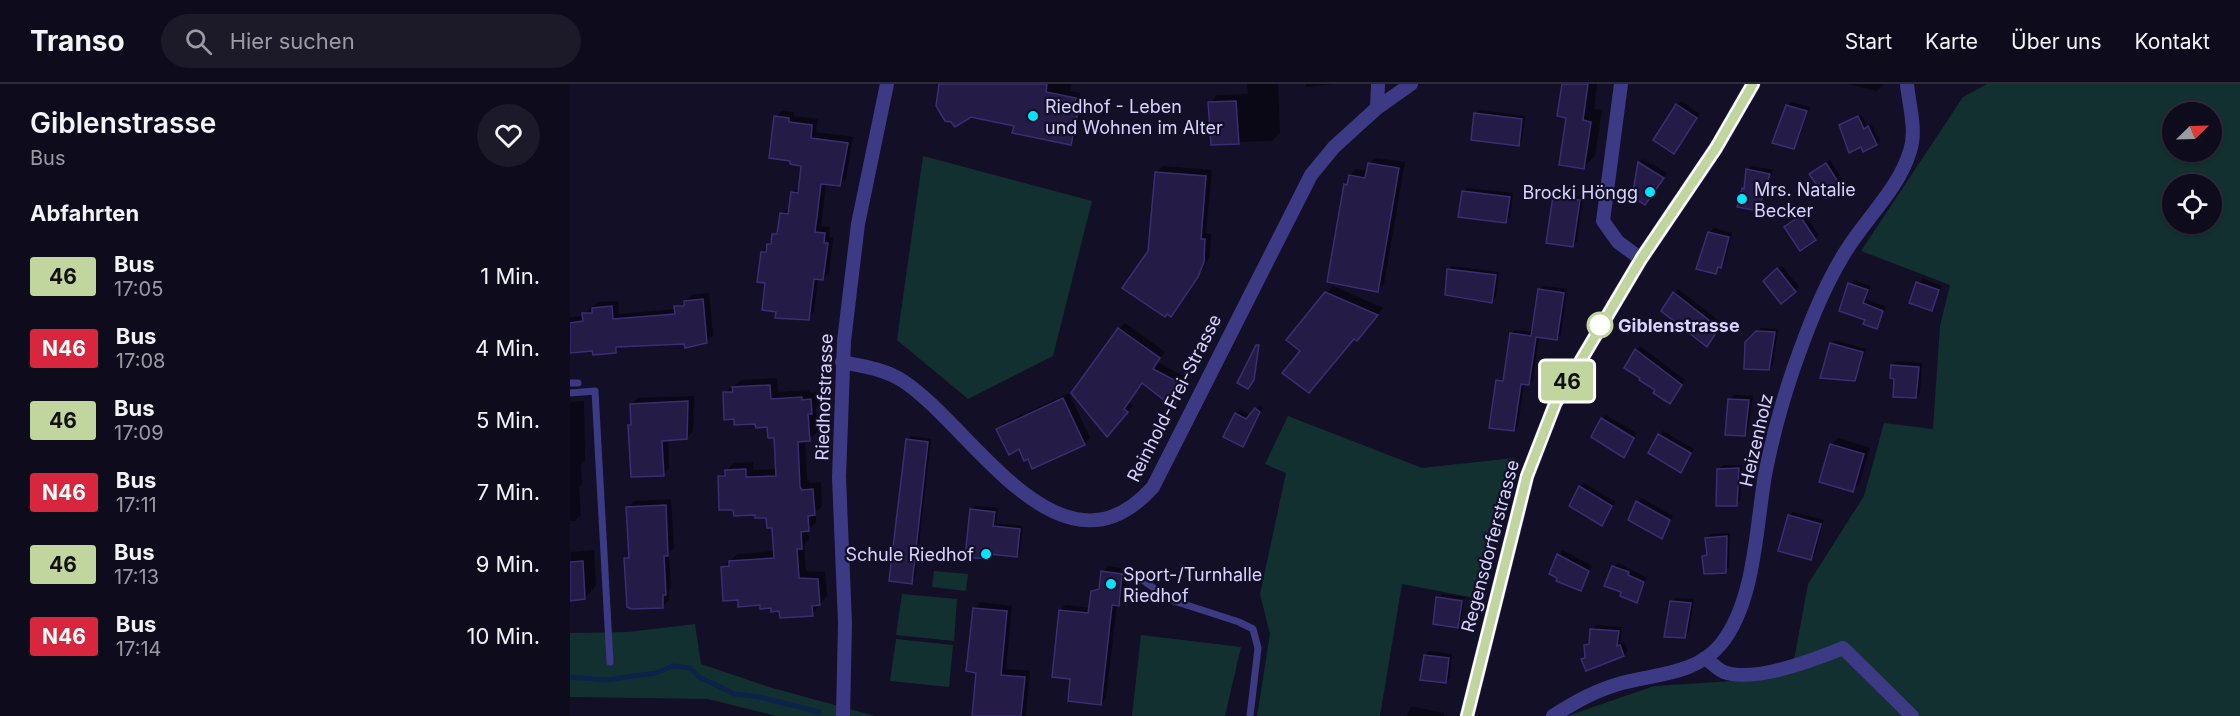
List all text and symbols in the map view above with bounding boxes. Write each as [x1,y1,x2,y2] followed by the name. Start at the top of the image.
[161,14,581,68] search box
[30,24,125,58] text: Transo
[182,25,215,58] icon: search
[230,28,355,54] text: Hier suchen
[1845,29,1892,54] text: Start
[1925,29,1978,54] text: Karte
[2011,29,2102,54] text: Über uns
[2135,29,2210,54] text: Kontakt
[1045,96,1223,138] place label: Riedhof - Leben und Wohnen im Alter
[2162,102,2222,162] north arrow
[2162,102,2222,234] map controls
[477,104,540,167] button: heart
[30,106,216,140] text: Giblenstrasse
[1026,109,1040,123] marker: Riedhof - Leben und Wohnen im Alter
[30,146,65,170] text: Bus
[2162,174,2222,234] button: locate
[1754,179,1856,221] place label: Mrs. Natalie Becker
[1522,182,1638,203] place label: Brocki Höngg
[1643,185,1657,199] marker: Brocki Höngg
[1735,192,1749,206] marker: Mrs. Natalie Becker
[30,200,139,226] text: Abfahrten
[114,251,155,277] text: Bus
[480,263,540,289] text: 1 Min.
[49,264,77,289] text: 46
[114,277,163,301] text: 17:05
[1123,311,1225,485] street label: Reinhold-Frei-Strasse
[1587,312,1613,338] marker: Giblenstrasse
[1618,315,1740,336] place label: Giblenstrasse
[116,323,156,349] text: Bus
[811,333,837,461] street label: Riedhofstrasse
[475,335,540,361] text: 4 Min.
[42,336,86,361] text: N46
[116,349,165,373] text: 17:08
[1540,362,1594,400] line badge: 46
[1553,369,1581,394] text: 46
[1735,391,1777,489] street label: Heizenholz
[114,395,155,421] text: Bus
[476,407,540,433] text: 5 Min.
[49,408,77,433] text: 46
[114,421,164,445] text: 17:09
[1457,458,1523,634] street label: Regensdorferstrasse
[116,467,156,493] text: Bus
[477,479,540,505] text: 7 Min.
[42,480,86,505] text: N46
[116,493,157,517] text: 17:11
[114,539,155,565] text: Bus
[845,544,974,565] place label: Schule Riedhof
[979,547,993,561] marker: Schule Riedhof
[476,551,540,577] text: 9 Min.
[49,552,77,577] text: 46
[1123,564,1262,606] place label: Sport-/Turnhalle Riedhof
[114,565,159,589] text: 17:13
[1104,577,1118,591] marker: Sport-/Turnhalle Riedhof
[116,611,156,637] text: Bus
[466,623,540,649] text: 10 Min.
[42,624,86,649] text: N46
[116,637,161,661] text: 17:14

